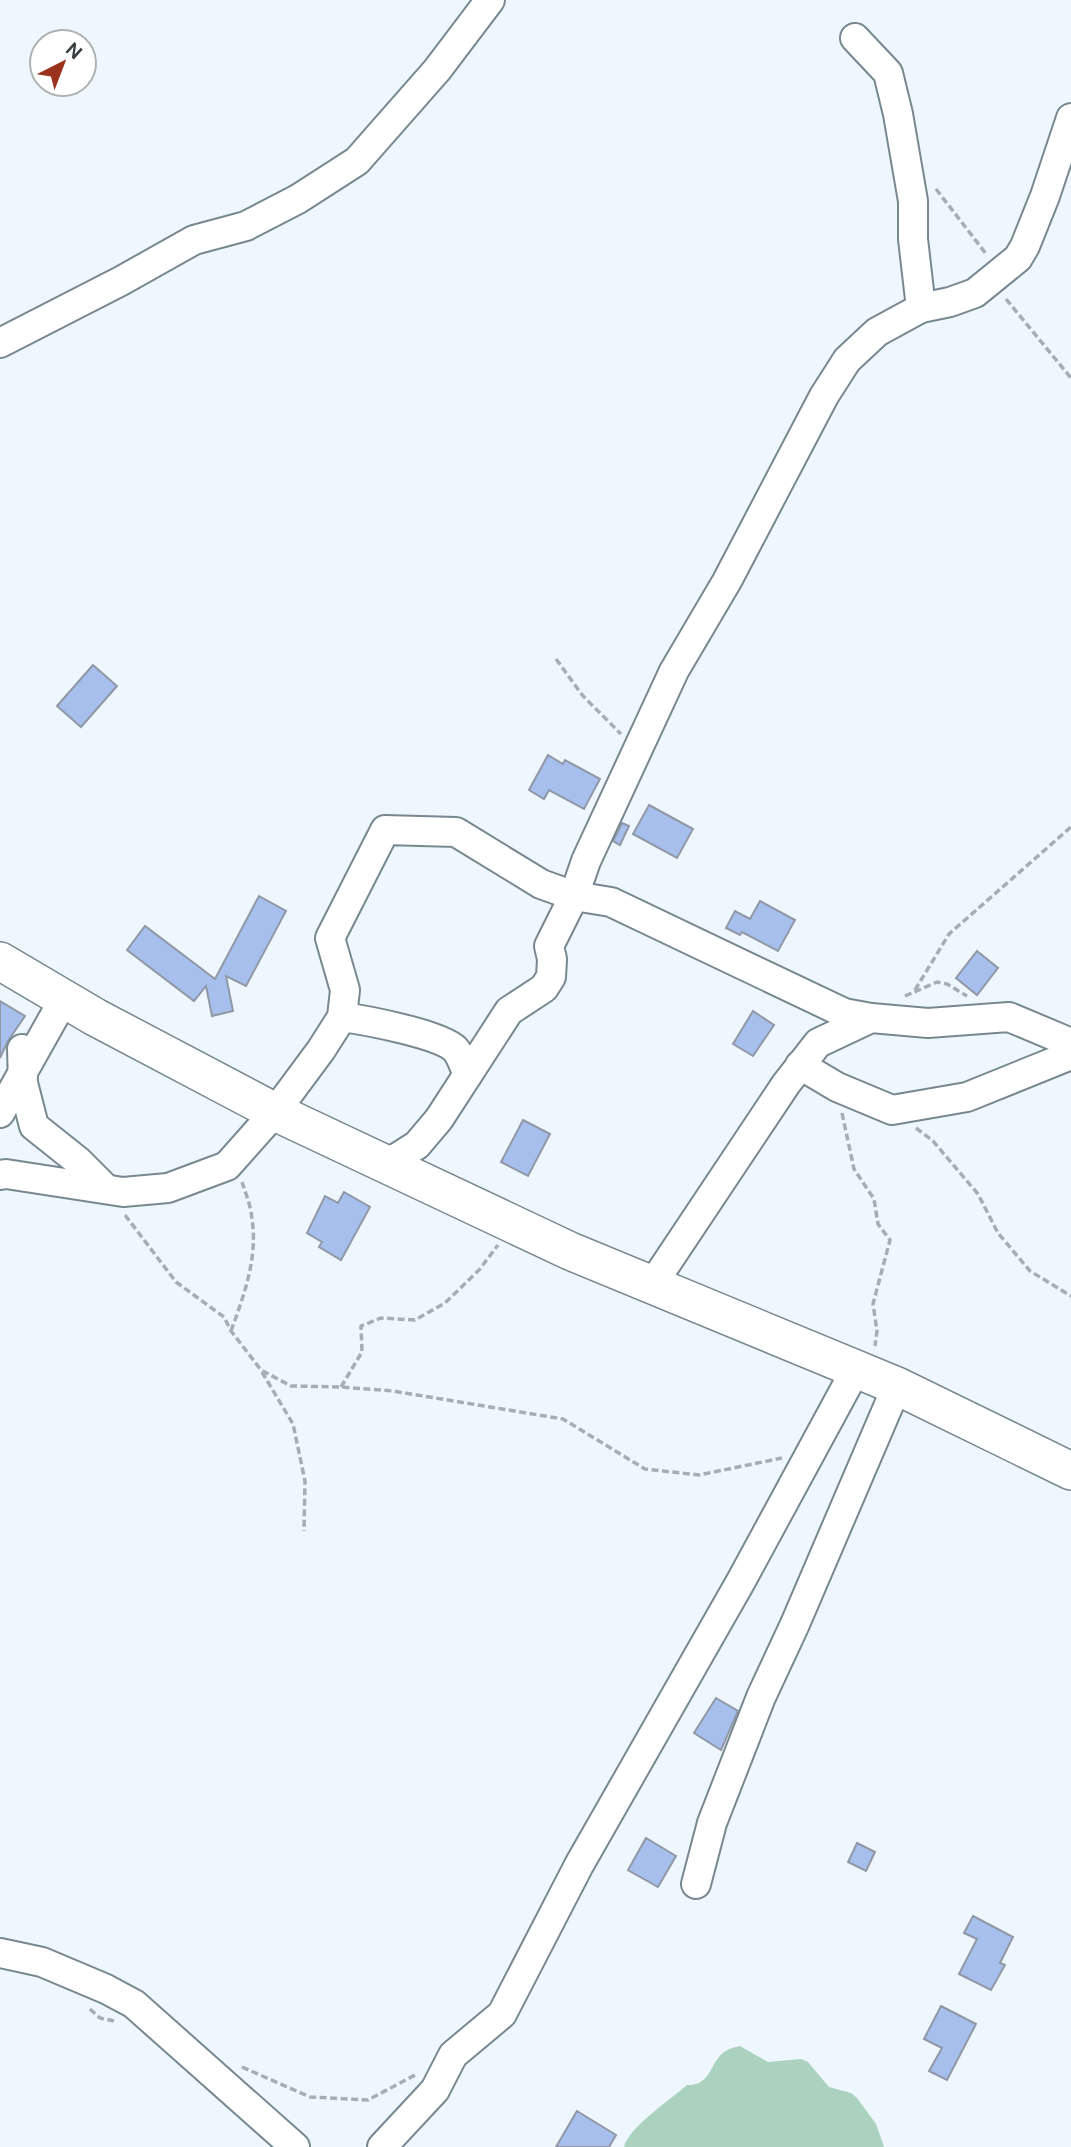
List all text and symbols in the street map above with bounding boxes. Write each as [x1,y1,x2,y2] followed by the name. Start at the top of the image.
[28,28,98,98] north arrow
[61,37,88,65] text: N

